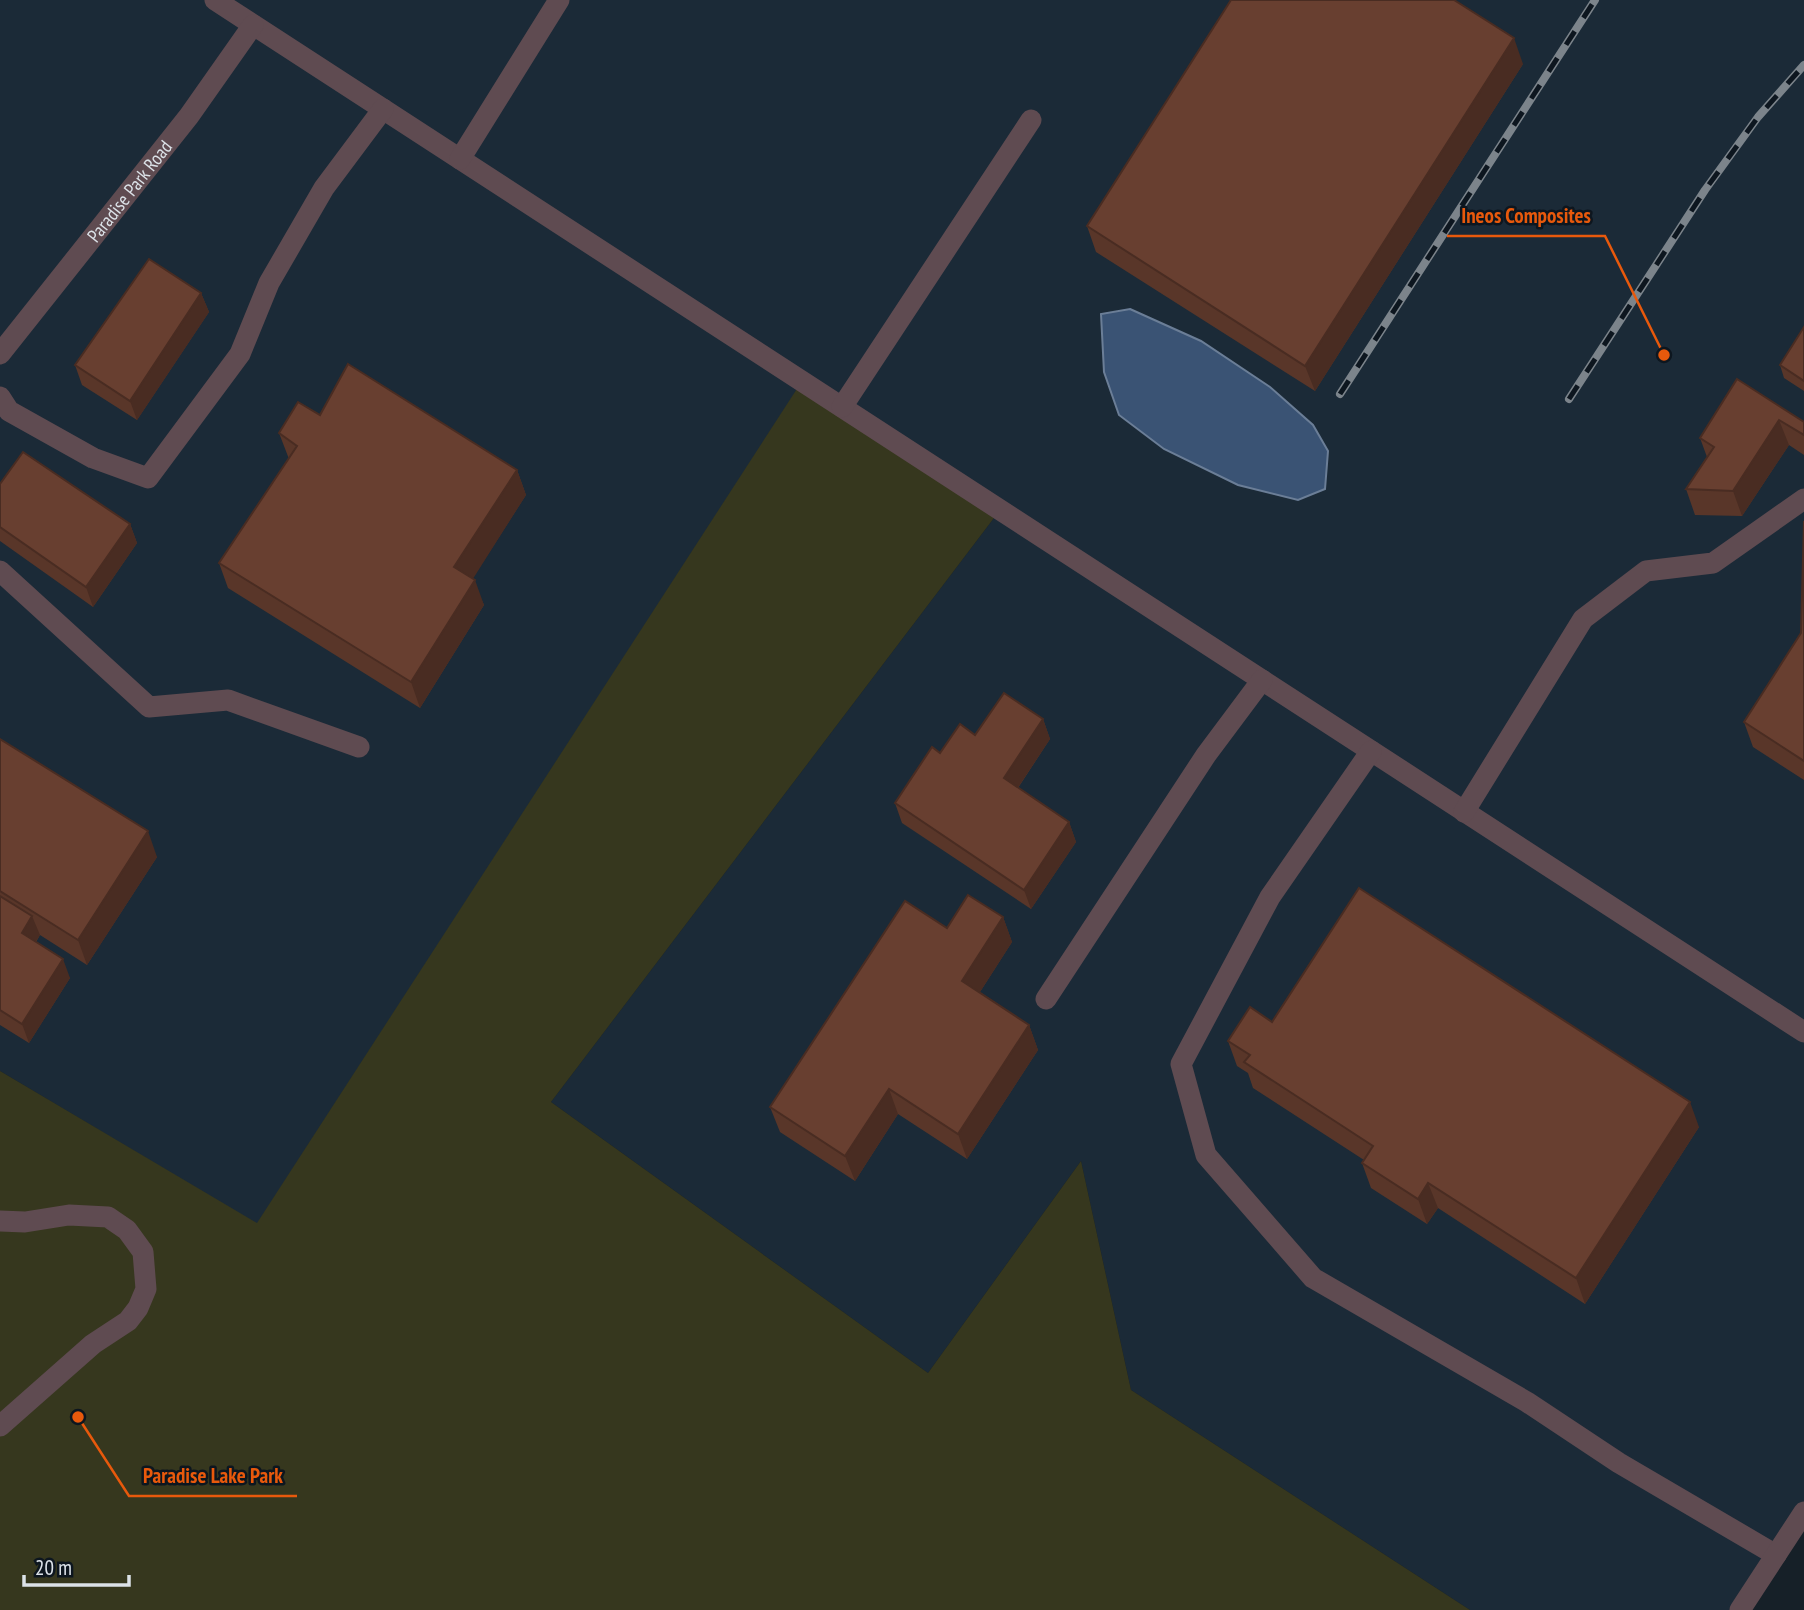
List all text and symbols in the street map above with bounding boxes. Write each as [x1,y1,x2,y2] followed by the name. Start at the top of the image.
[82,135,177,247] street label: Paradise Park Road
[1447,194,1605,236] callout: Ineos Composites
[1461,202,1591,229] text: Ineos Composites
[129,1454,297,1496] callout: Paradise Lake Park
[143,1462,283,1489] text: Paradise Lake Park
[24,1544,130,1588] scale bar
[35,1554,72,1581] text: 20 m

